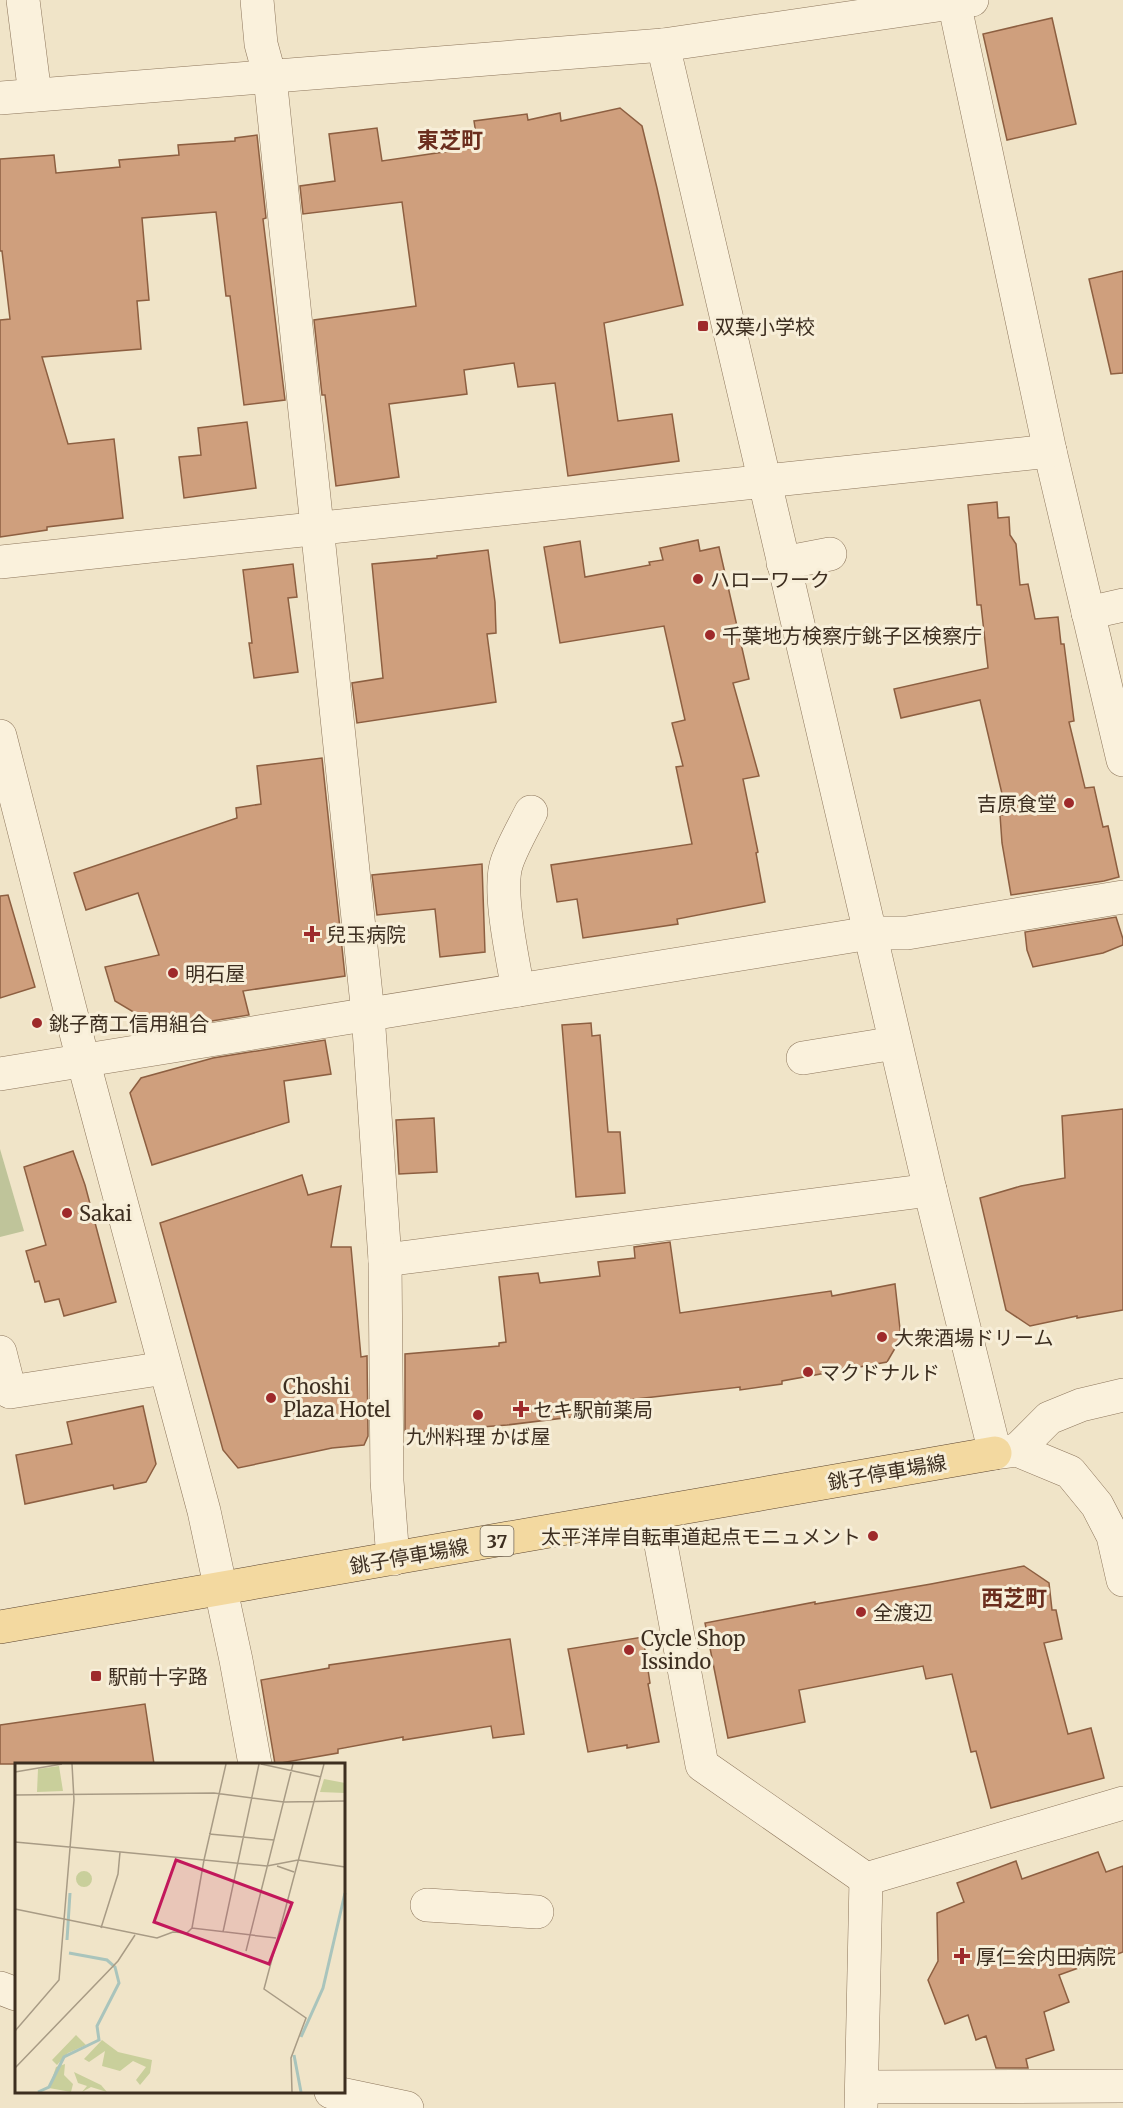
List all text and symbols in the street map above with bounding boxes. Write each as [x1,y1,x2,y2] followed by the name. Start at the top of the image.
[417,126,483,154] district label: 東芝町
[715,314,815,339] place label: 双葉小学校
[696,319,710,333] marker: 双葉小学校
[710,567,830,592] place label: ハローワーク
[691,572,705,586] marker: ハローワーク
[722,623,982,648] place label: 千葉地方検察庁銚子区検察庁
[703,628,717,642] marker: 千葉地方検察庁銚子区検察庁
[977,791,1057,816] place label: 吉原食堂
[1062,796,1076,810] marker: 吉原食堂
[326,922,406,947] place label: 兒玉病院
[303,925,321,943] marker: 兒玉病院
[185,961,245,986] place label: 明石屋
[166,966,180,980] marker: 明石屋
[49,1011,209,1036] place label: 銚子商工信用組合
[30,1016,44,1030] marker: 銚子商工信用組合
[79,1201,132,1226] place label: Sakai
[60,1206,74,1220] marker: Sakai
[894,1325,1053,1350] place label: 大衆酒場ドリーム
[875,1330,889,1344] marker: 大衆酒場ドリーム
[820,1360,940,1385] place label: マクドナルド
[801,1365,815,1379] marker: マクドナルド
[283,1374,391,1422] place label: Choshi Plaza Hotel
[264,1391,278,1405] marker: Choshi Plaza Hotel
[533,1397,653,1422] place label: セキ駅前薬局
[514,1402,528,1416] marker: セキ駅前薬局
[471,1408,485,1422] marker: 九州料理 かば屋
[406,1424,550,1449] place label: 九州料理 かば屋
[826,1449,948,1495] street label: 銚子停車場線
[541,1524,861,1549] place label: 太平洋岸自転車道起点モニュメント
[480,1526,514,1556] road number: 37
[866,1529,880,1543] marker: 太平洋岸自転車道起点モニュメント
[348,1533,470,1579] street label: 銚子停車場線
[981,1584,1047,1612] district label: 西芝町
[873,1600,933,1625] place label: 全渡辺
[854,1605,868,1619] marker: 全渡辺
[641,1626,745,1674] place label: Cycle Shop Issindo
[622,1643,636,1657] marker: Cycle Shop Issindo
[108,1664,208,1689] place label: 駅前十字路
[89,1669,103,1683] marker: 駅前十字路
[15,1763,345,2093] inset map
[976,1944,1116,1969] place label: 厚仁会内田病院
[953,1947,971,1965] marker: 厚仁会内田病院

